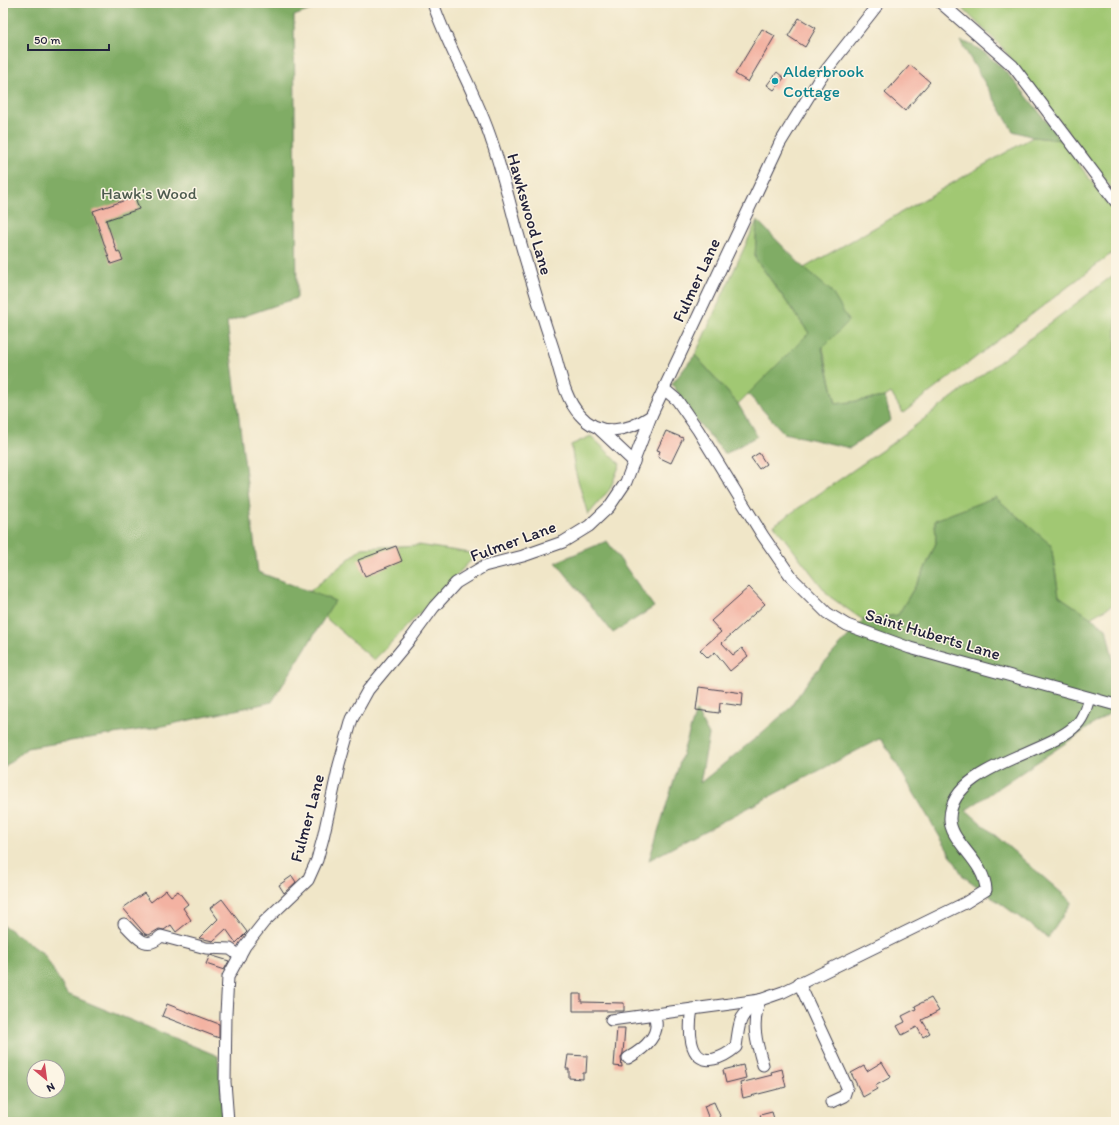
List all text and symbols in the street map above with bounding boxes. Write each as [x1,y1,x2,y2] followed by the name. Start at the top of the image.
[28,26,109,52] scale bar
[34,33,60,47] text: 50 m
[783,61,864,101] place label: Alderbrook Cottage
[770,76,780,86] marker: Alderbrook Cottage
[503,151,557,277] street label: Hawkswood Lane
[101,183,198,203] park label: Hawk's Wood
[668,235,724,325] street label: Fulmer Lane
[467,516,559,566] street label: Fulmer Lane
[863,604,1003,664] street label: Saint Huberts Lane
[286,772,328,864] street label: Fulmer Lane
[26,1059,66,1099] north arrow
[44,1080,57,1095] text: N

